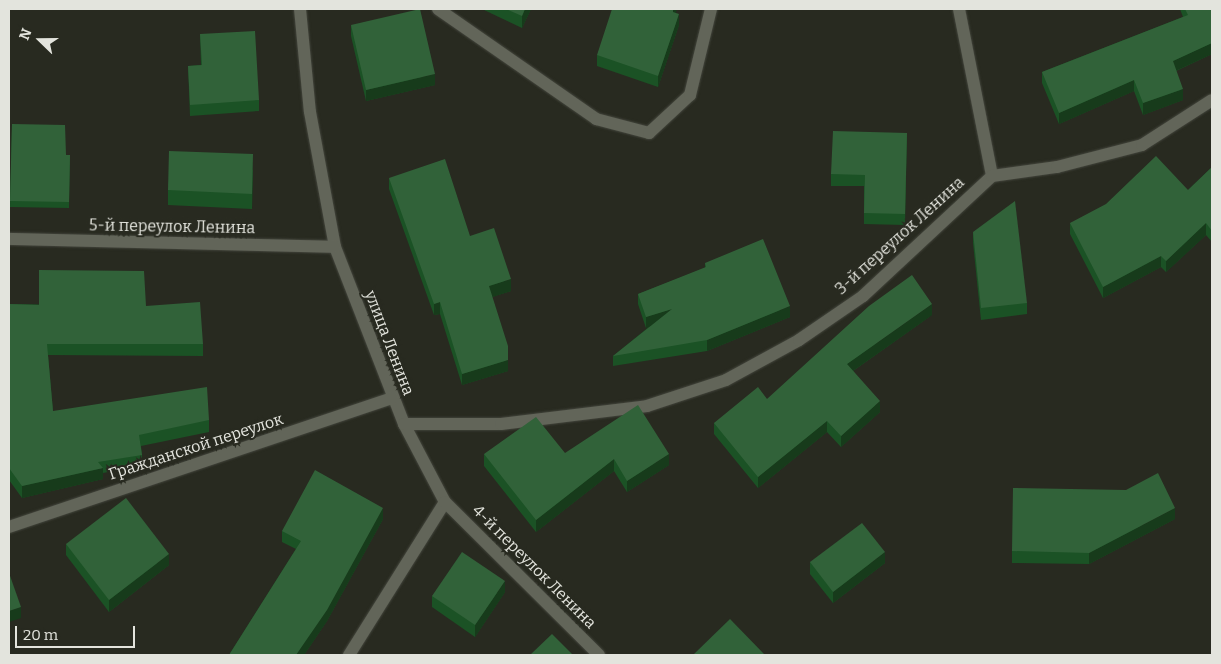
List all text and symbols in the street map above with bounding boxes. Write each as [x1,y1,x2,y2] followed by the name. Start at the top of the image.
[15,15,65,65] north arrow
[16,26,36,42] text: N
[832,173,968,299] street label: 3-й переулок Ленина
[89,216,255,238] street label: 5-й переулок Ленина
[360,288,418,398] street label: улица Ленина
[106,410,286,484] street label: Гражданской переулок
[468,501,600,633] street label: 4-й переулок Ленина
[18,616,138,648] scale bar
[23,626,58,644] text: 20 m

